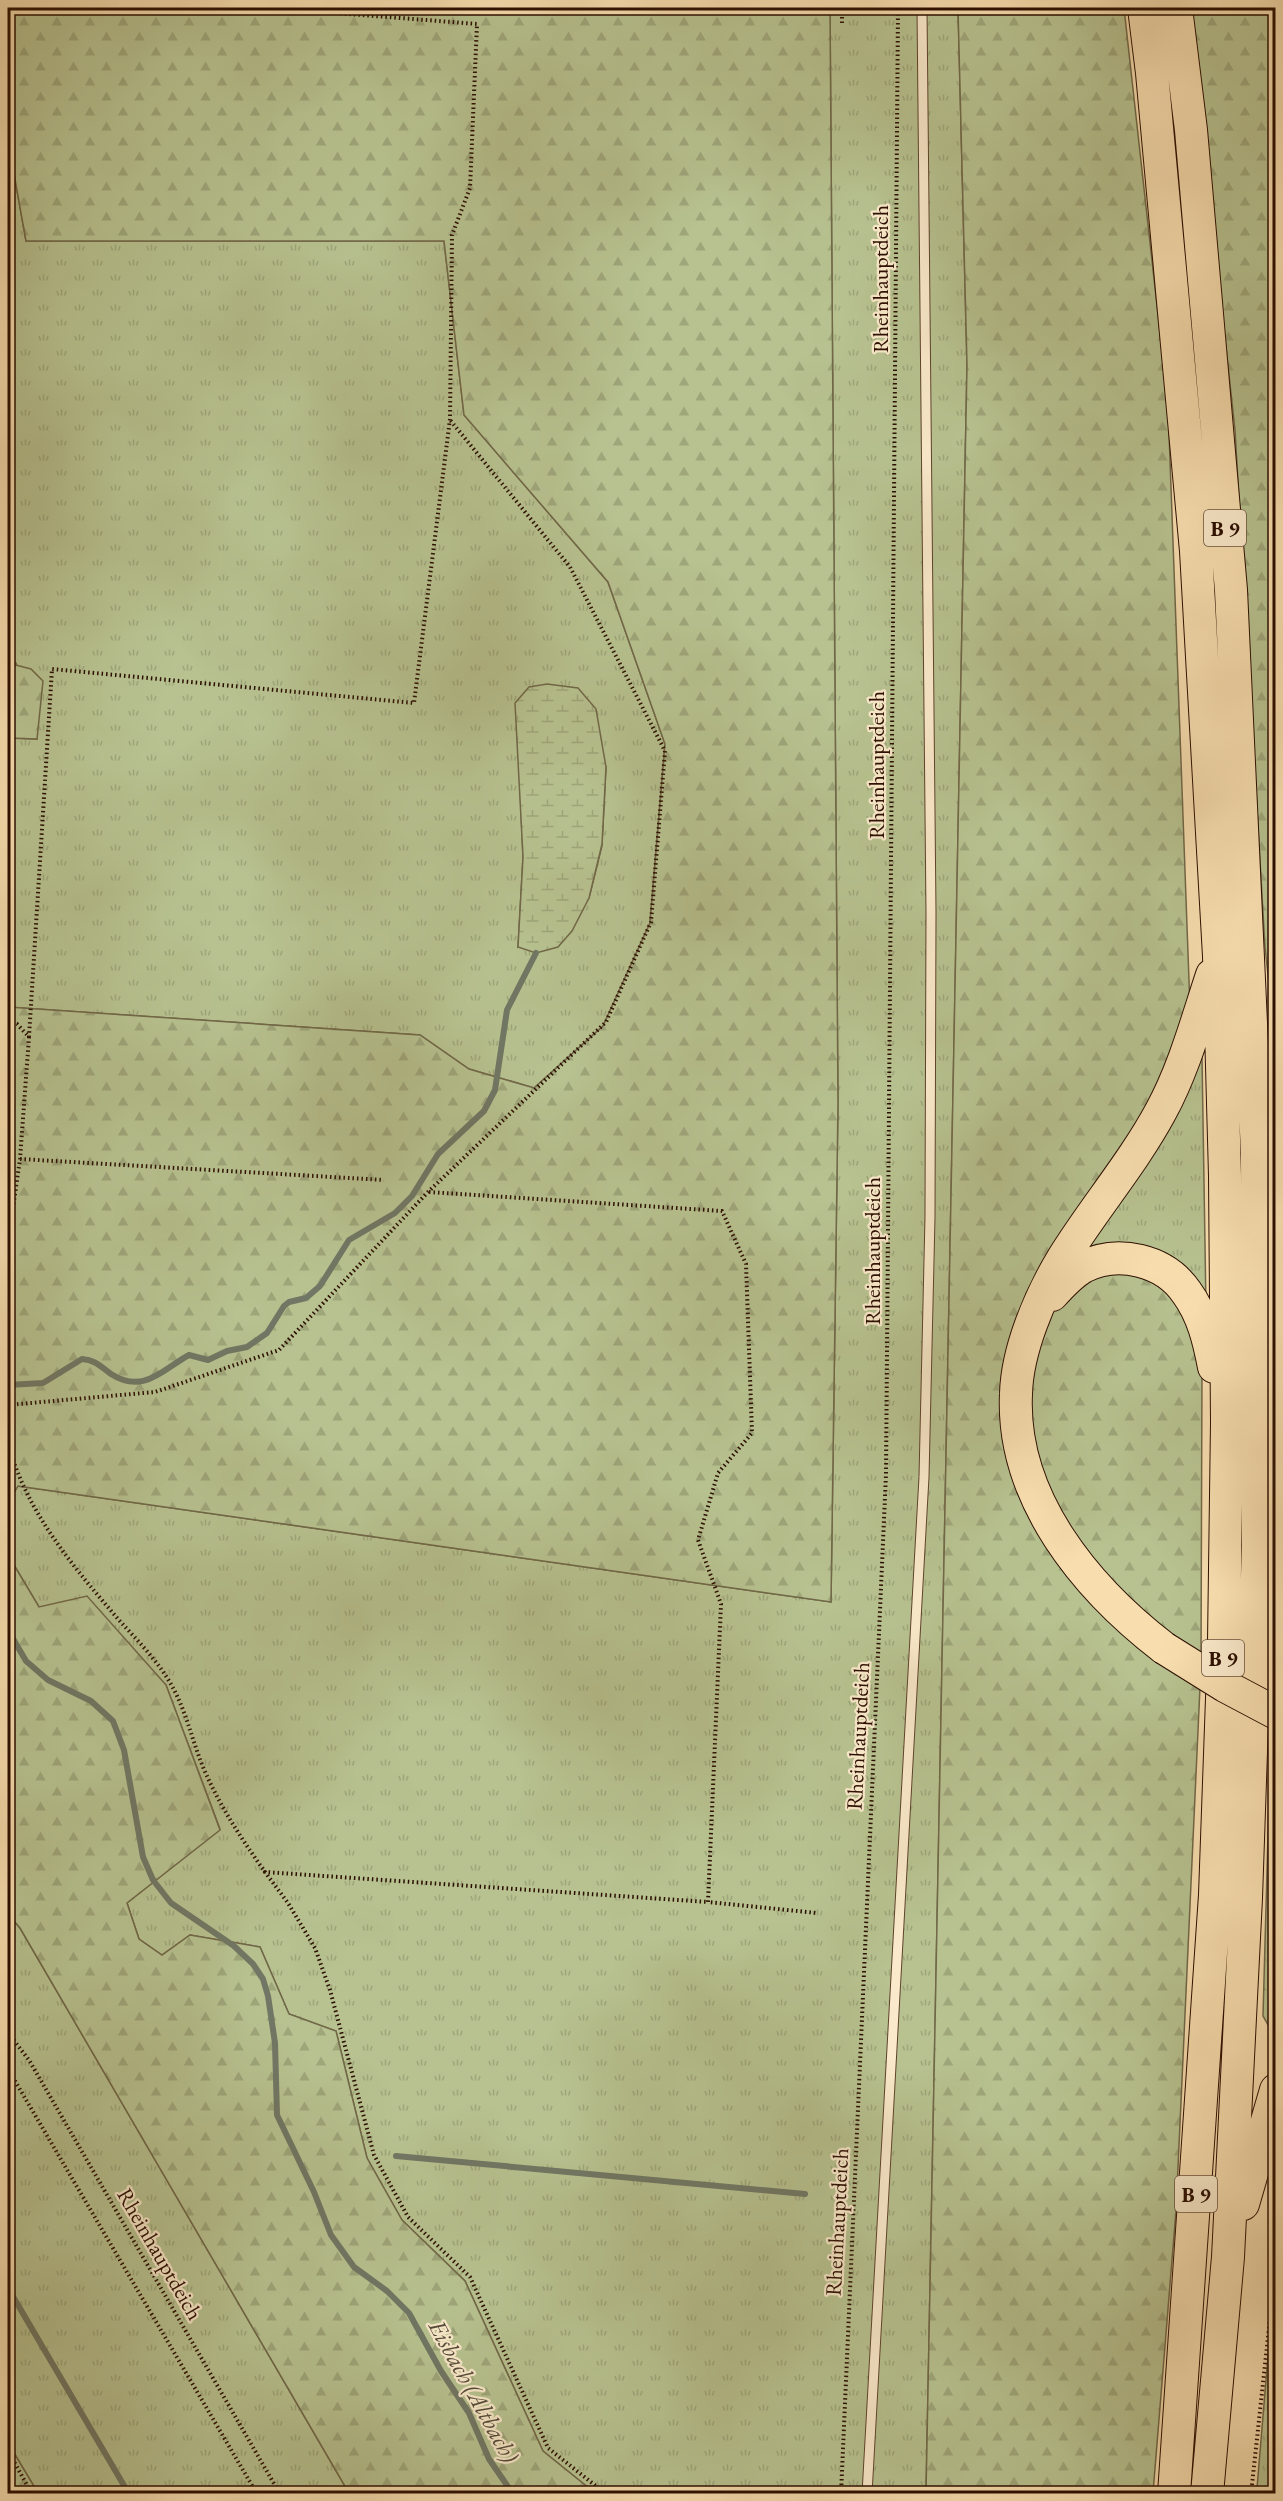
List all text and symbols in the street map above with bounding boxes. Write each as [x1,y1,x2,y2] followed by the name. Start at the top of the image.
[866,205,895,353] street label: Rheinhauptdeich
[1204,510,1246,546] road number: B 9
[862,691,891,839] street label: Rheinhauptdeich
[858,1177,887,1325] street label: Rheinhauptdeich
[1202,1640,1244,1676] road number: B 9
[840,1661,876,1811] street label: Rheinhauptdeich
[819,2147,855,2297] street label: Rheinhauptdeich
[1175,2176,1217,2212] road number: B 9
[110,2183,210,2325] street label: Rheinhauptdeich
[422,2313,526,2468] water label: Eisbach (Altbach)

